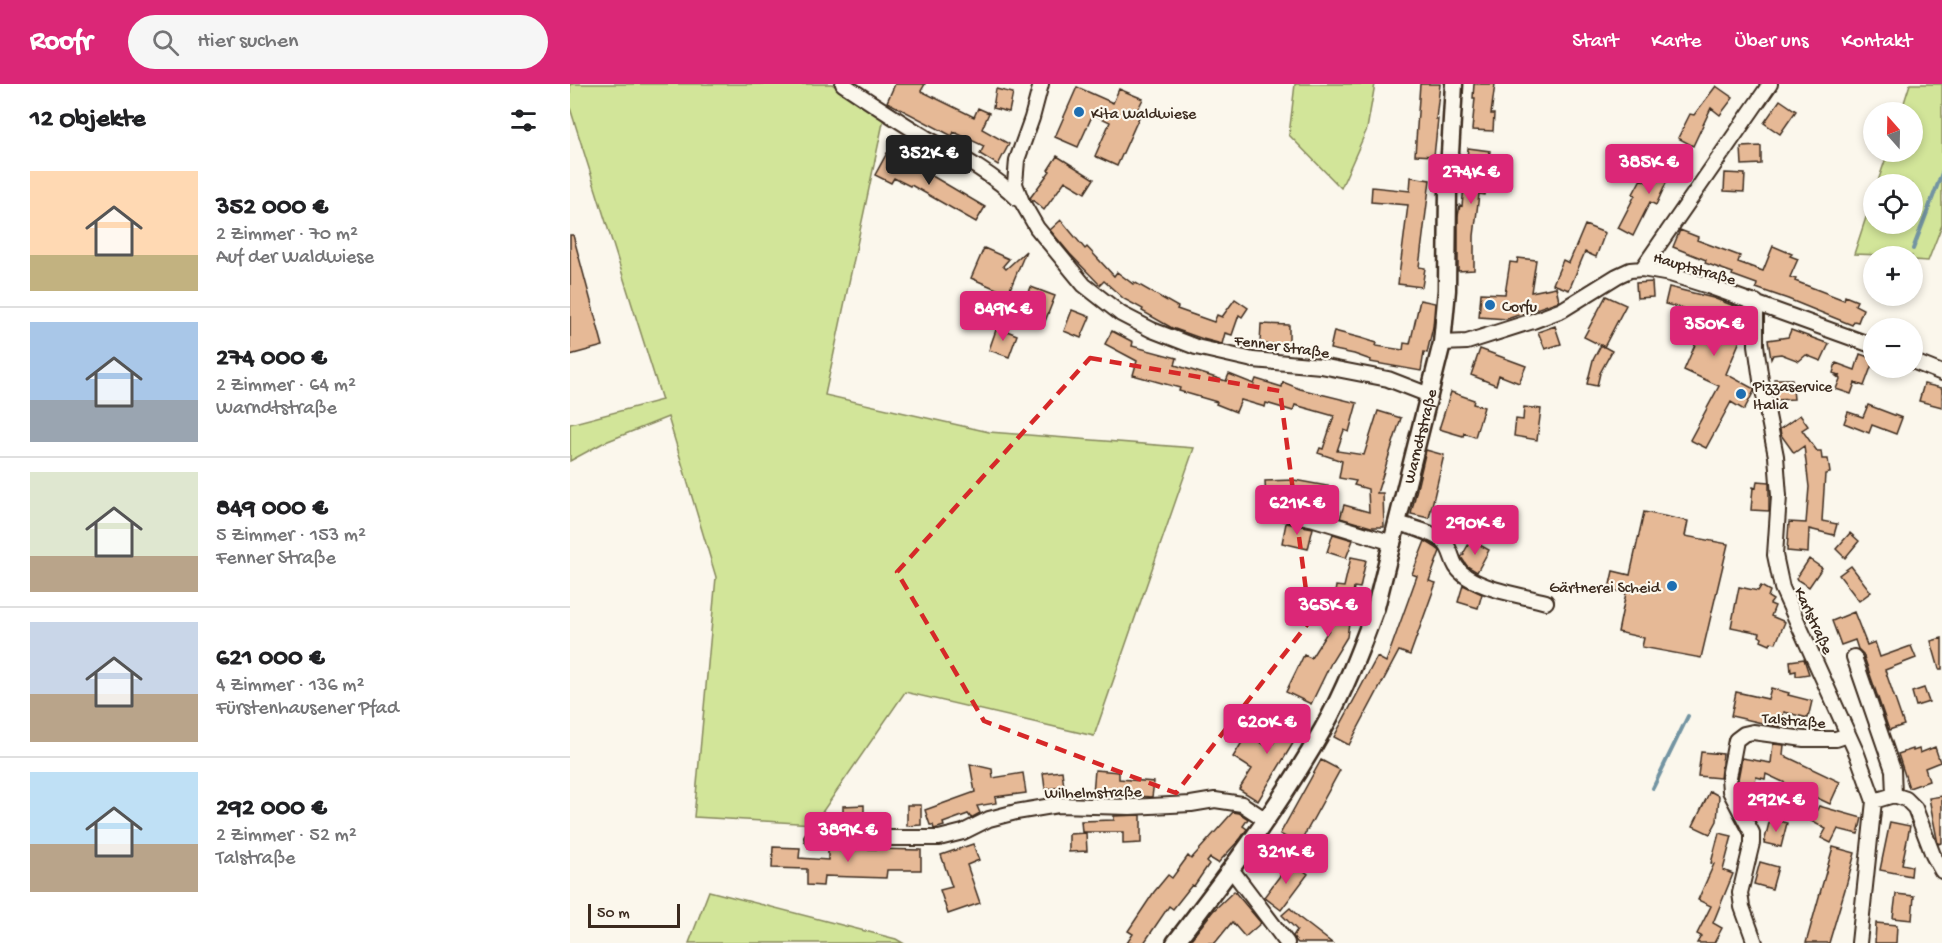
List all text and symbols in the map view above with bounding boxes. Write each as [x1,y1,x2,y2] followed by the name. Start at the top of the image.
[128,15,548,69] search box
[30,26,92,59] text: Roofr
[149,26,182,59] icon: search
[197,29,298,55] text: Hier suchen
[1572,30,1618,55] text: Start
[1651,30,1701,55] text: Karte
[1734,30,1808,55] text: Über uns
[1841,30,1912,55] text: Kontakt
[1863,102,1923,162] north arrow
[1863,102,1923,378] map controls
[507,104,540,137] icon: filters
[30,105,145,136] text: 12 Objekte
[1072,105,1086,119] marker: Kita Waldwiese
[1091,106,1197,125] place label: Kita Waldwiese
[880,135,978,186] pin: 352K €
[900,143,958,166] text: 352K €
[1600,144,1698,195] pin: 385K €
[1619,152,1679,175] text: 385K €
[1422,154,1520,205] pin: 274K €
[1442,162,1500,185] text: 274K €
[1863,174,1923,234] button: locate
[216,193,328,224] text: 352 000 €
[78,195,150,267] icon: home
[216,224,358,247] text: 2 Zimmer · 70 m²
[1863,246,1923,306] button: +
[216,247,374,270] text: Auf der Waldwiese
[1651,250,1738,291] street label: Hauptstraße
[954,291,1052,342] pin: 849K €
[1483,298,1497,312] marker: Corfu
[974,299,1032,322] text: 849K €
[1502,299,1538,318] place label: Corfu
[1665,306,1763,357] pin: 350K €
[1684,314,1744,337] text: 350K €
[1863,318,1923,378] button: −
[1232,332,1331,365] street label: Fenner Straße
[216,344,327,375] text: 274 000 €
[78,346,150,418] icon: home
[216,375,356,398] text: 2 Zimmer · 64 m²
[1752,379,1833,416] place label: Pizzaservice Italia
[1401,387,1443,486] street label: Warndtstraße
[1734,387,1748,401] marker: Pizzaservice Italia
[216,398,337,421] text: Warndtstraße
[1248,485,1346,536] pin: 621K €
[1269,493,1325,516] text: 621K €
[216,494,328,525] text: 849 000 €
[78,496,150,568] icon: home
[1426,505,1524,556] pin: 290K €
[1446,513,1504,536] text: 290K €
[216,525,366,548] text: 5 Zimmer · 153 m²
[216,548,336,571] text: Fenner Straße
[1665,579,1679,593] marker: Gärtnerei Scheid
[1549,580,1662,599] place label: Gärtnerei Scheid
[1788,585,1836,659] street label: Karlstraße
[1279,587,1377,638] pin: 365K €
[1299,595,1357,618] text: 365K €
[216,644,325,675] text: 621 000 €
[78,646,150,718] icon: home
[216,675,364,698] text: 4 Zimmer · 136 m²
[216,698,399,721] text: Fürstenhausener Pfad
[1218,704,1316,755] pin: 620K €
[1760,710,1827,735] street label: Talstraße
[1238,712,1296,735] text: 620K €
[1727,782,1825,833] pin: 292K €
[1044,784,1143,805] street label: Wilhelmstraße
[1747,790,1805,813] text: 292K €
[216,794,327,825] text: 292 000 €
[78,796,150,868] icon: home
[799,812,897,863] pin: 389K €
[818,820,878,843] text: 389K €
[216,825,357,848] text: 2 Zimmer · 52 m²
[1237,834,1335,885] pin: 321K €
[1258,842,1314,865] text: 321K €
[216,848,295,871] text: Talstraße
[588,901,680,928] scale bar
[597,905,630,924] text: 50 m

